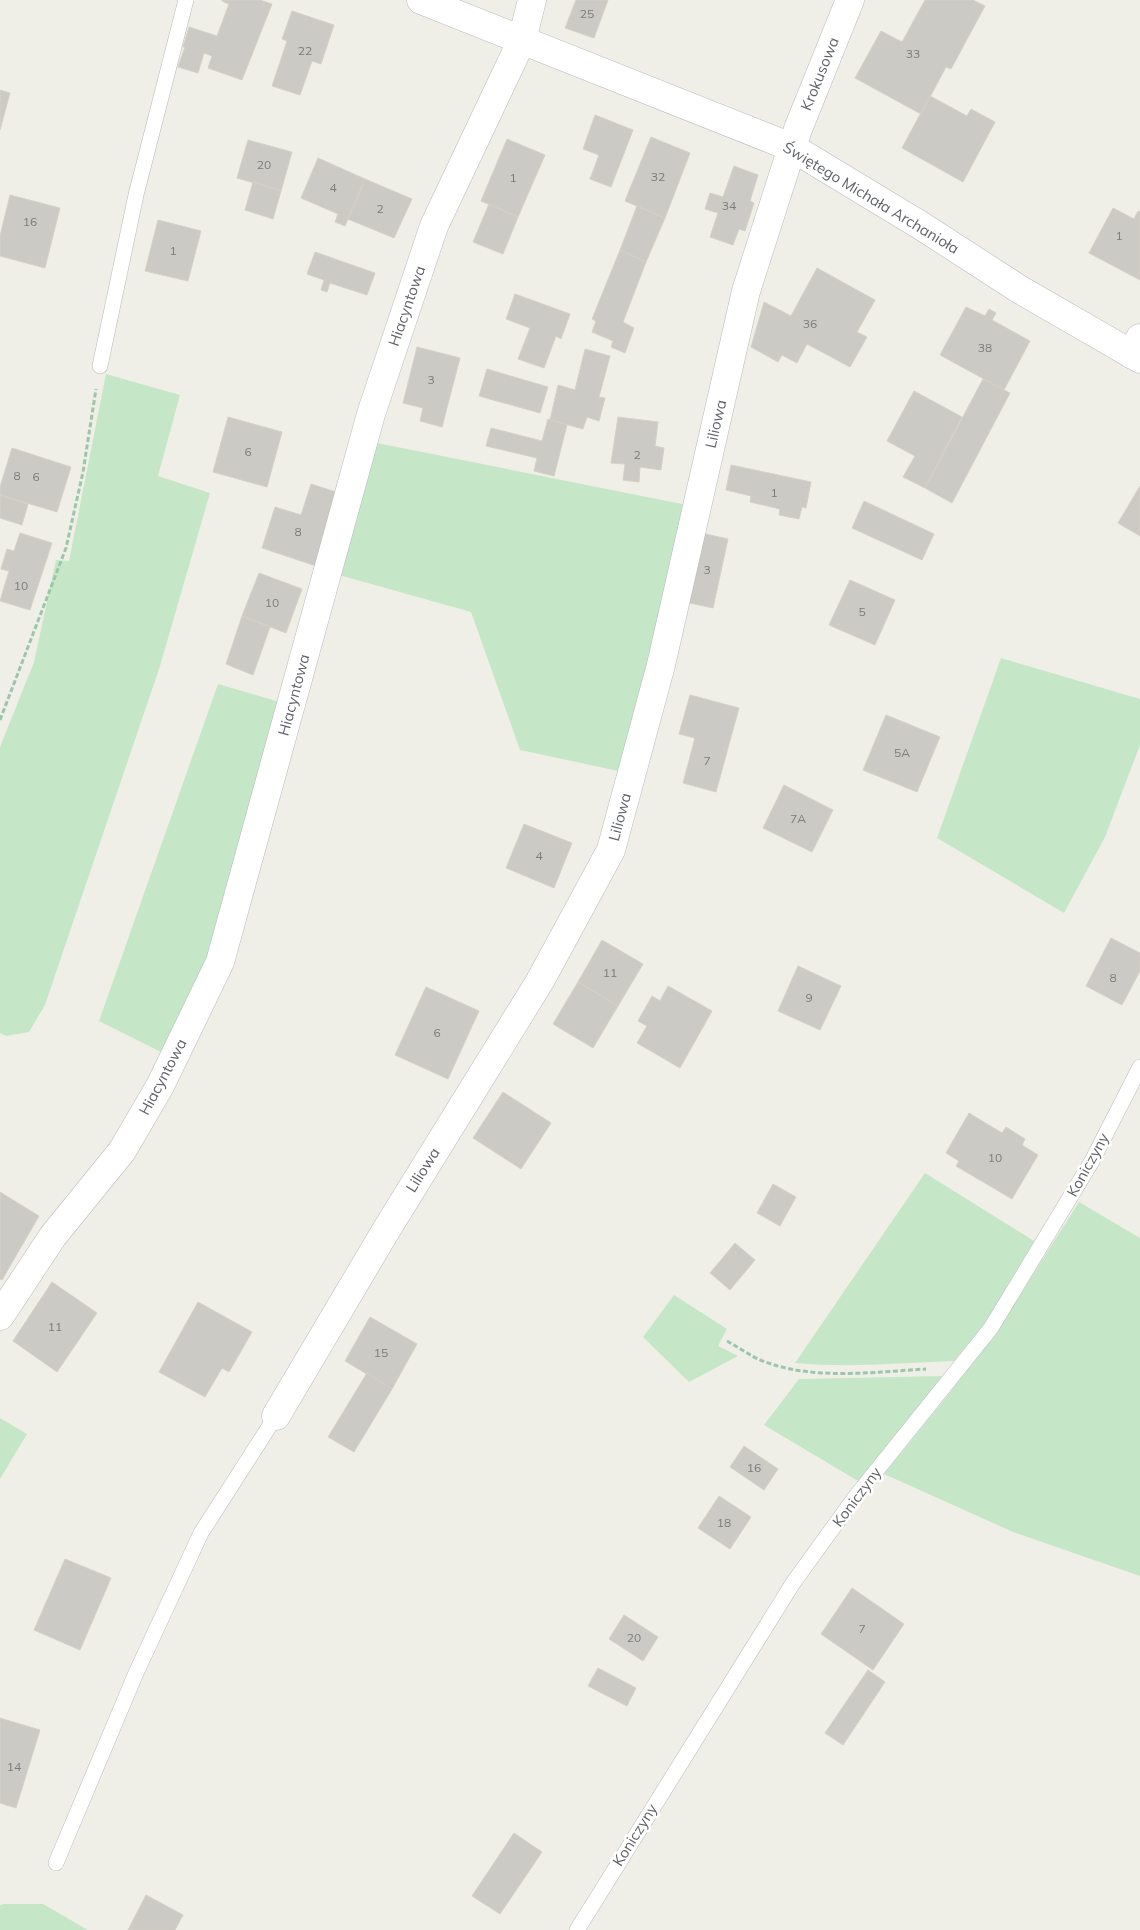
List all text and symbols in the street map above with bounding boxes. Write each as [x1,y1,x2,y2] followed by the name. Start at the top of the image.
[580,6,594,21] house number: 25
[796,34,843,113] street label: Krokusowa
[298,43,312,58] house number: 22
[906,46,920,61] house number: 33
[780,137,963,258] street label: Świętego Michała Archanioła
[257,157,271,172] house number: 20
[651,169,665,184] house number: 32
[509,170,517,185] house number: 1
[329,180,337,195] house number: 4
[722,198,736,213] house number: 34
[376,201,384,216] house number: 2
[23,214,37,229] house number: 16
[1115,228,1123,243] house number: 1
[169,243,177,258] house number: 1
[384,263,429,349] street label: Hiacyntowa
[803,316,817,331] house number: 36
[978,340,992,355] house number: 38
[427,372,435,387] house number: 3
[701,398,730,450] street label: Liliowa
[244,444,252,459] house number: 6
[633,447,641,462] house number: 2
[13,468,21,483] house number: 8
[32,469,40,484] house number: 6
[770,485,778,500] house number: 1
[294,524,302,539] house number: 8
[703,562,711,577] house number: 3
[14,578,28,593] house number: 10
[265,595,279,610] house number: 10
[858,604,866,619] house number: 5
[273,652,314,738] street label: Hiacyntowa
[894,745,910,760] house number: 5A
[703,753,711,768] house number: 7
[604,791,635,843] street label: Liliowa
[790,811,806,826] house number: 7A
[535,848,543,863] house number: 4
[603,965,617,980] house number: 11
[1109,970,1117,985] house number: 8
[805,990,813,1005] house number: 9
[433,1025,441,1040] house number: 6
[134,1035,191,1118] street label: Hiacyntowa
[1062,1130,1113,1200] street label: Koniczyny
[401,1144,444,1196] street label: Liliowa
[988,1150,1002,1165] house number: 10
[48,1319,62,1334] house number: 11
[374,1345,388,1360] house number: 15
[747,1460,761,1475] house number: 16
[828,1463,885,1530] street label: Koniczyny
[717,1515,731,1530] house number: 18
[858,1621,866,1636] house number: 7
[627,1630,641,1645] house number: 20
[7,1759,21,1774] house number: 14
[608,1800,661,1869] street label: Koniczyny

